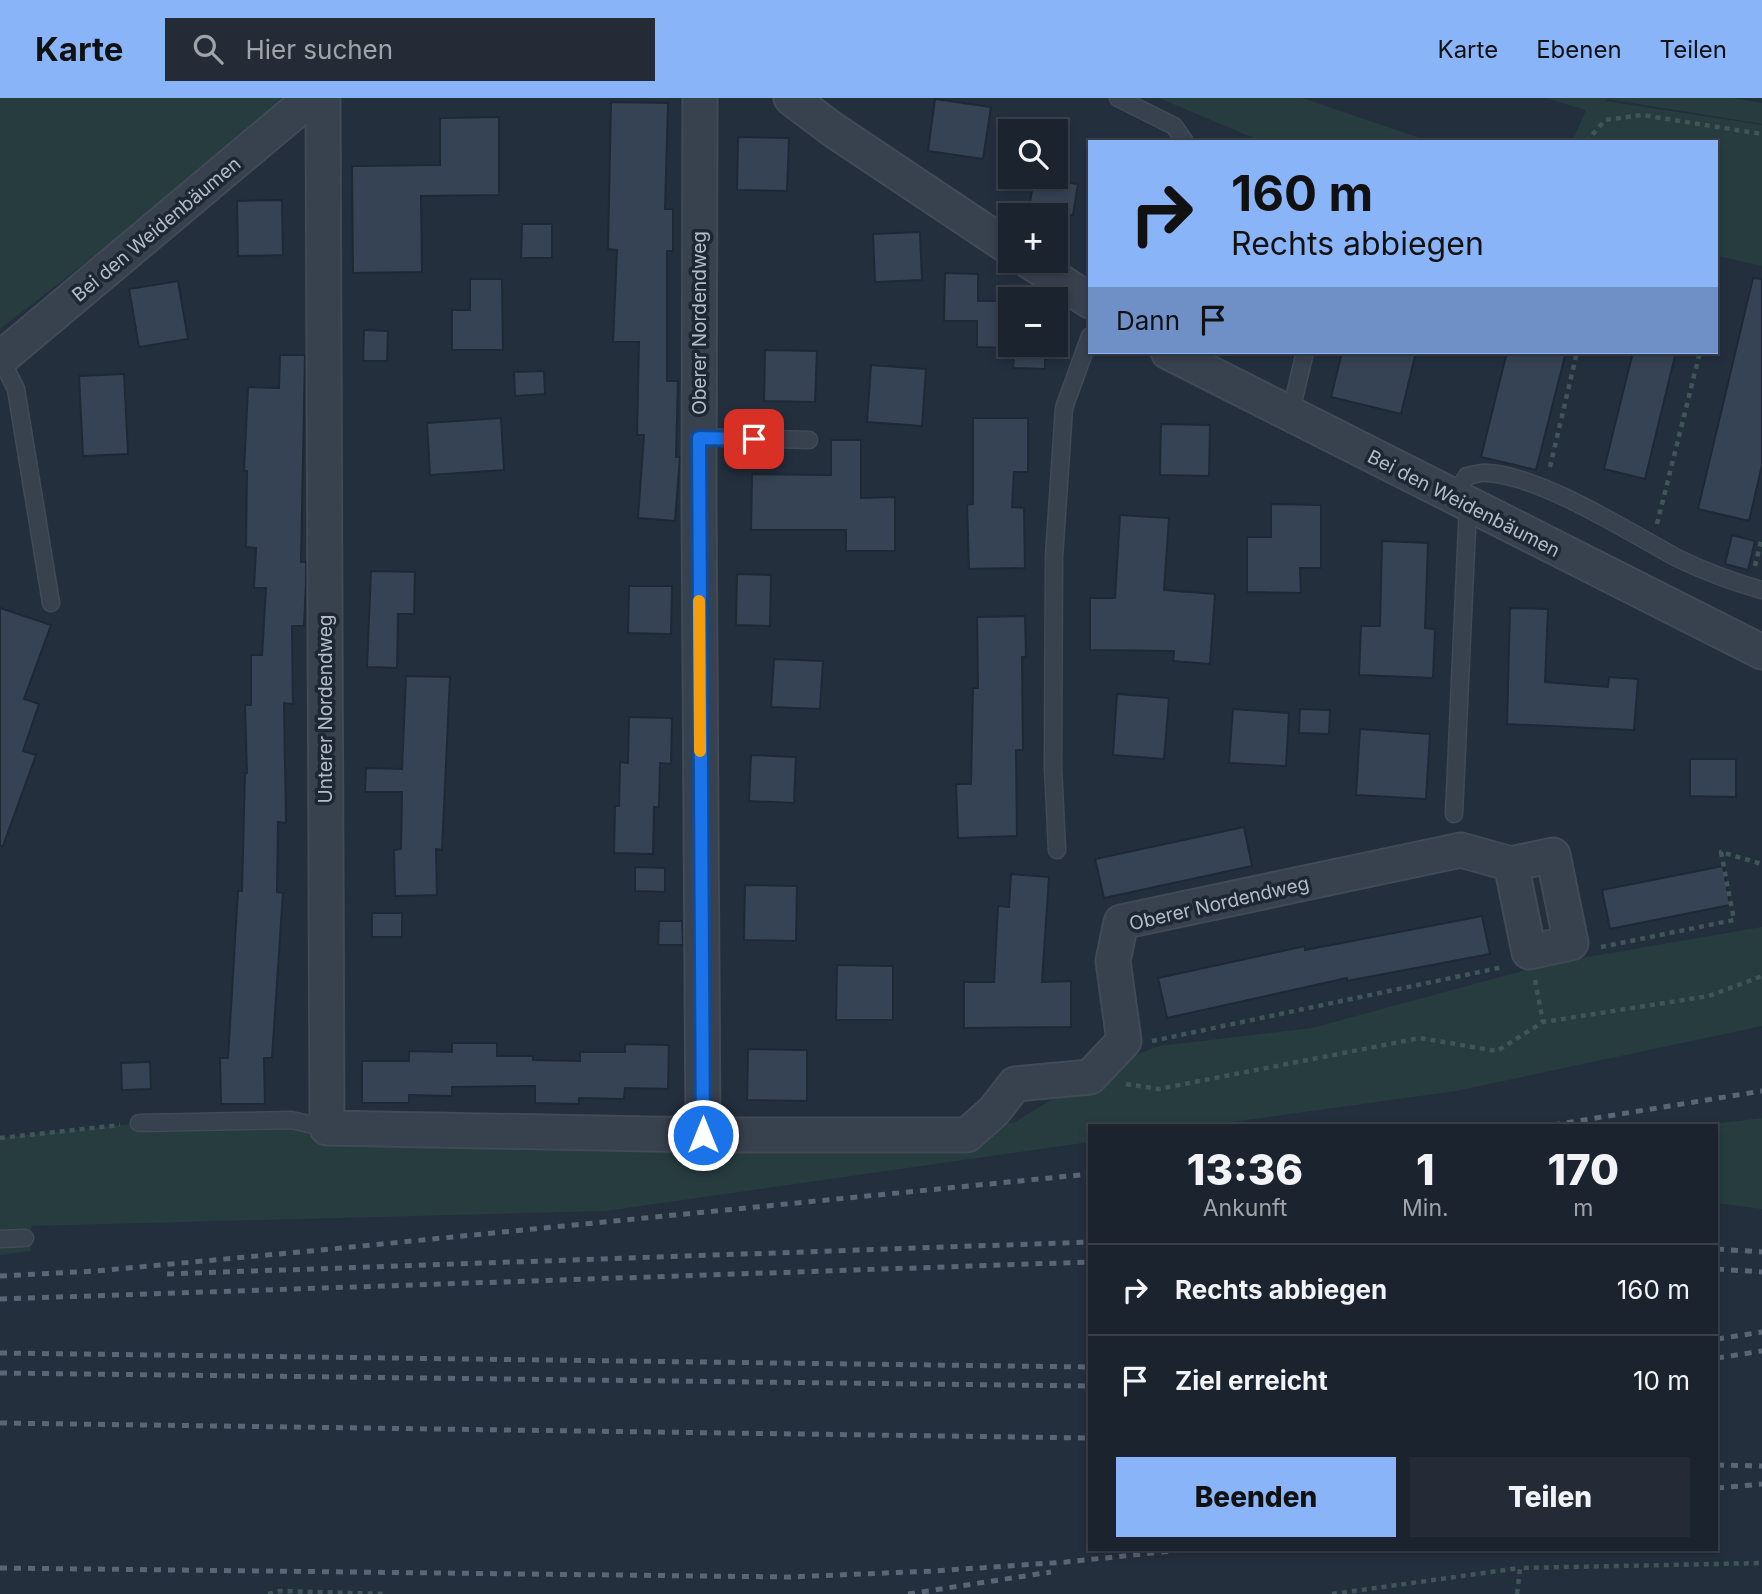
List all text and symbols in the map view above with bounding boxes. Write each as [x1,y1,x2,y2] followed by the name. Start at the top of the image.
[165,18,655,81] search box
[35,29,123,69] text: Karte
[189,30,227,68] icon: search
[245,34,393,65] text: Hier suchen
[1438,35,1498,64] text: Karte
[1536,35,1622,64] text: Ebenen
[1660,35,1727,64] text: Teilen
[998,119,1068,357] map controls
[998,119,1068,189] button: search
[67,152,245,307] street label: Bei den Weidenbäumen
[1231,164,1373,223] text: 160 m
[1116,168,1207,259] icon: right
[998,203,1068,273] button: +
[1231,224,1484,263] text: Rechts abbiegen
[688,231,711,415] street label: Oberer Nordendweg
[998,287,1068,357] button: −
[1194,301,1232,339] icon: arrive
[1116,305,1180,336] text: Dann
[724,409,784,469] pin
[735,420,773,458] icon: arrive
[1364,445,1564,562] street label: Bei den Weidenbäumen
[314,615,337,803] street label: Unterer Nordendweg
[1127,872,1311,935] street label: Oberer Nordendweg
[666,1098,740,1172] position arrow
[1187,1144,1303,1195] text: 13:36
[1416,1144,1435,1195] text: 1
[1547,1144,1619,1195] text: 170
[1203,1194,1287,1222] text: Ankunft
[1402,1194,1449,1222] text: Min.
[1573,1194,1593,1222] text: m
[1116,1271,1154,1309] icon: right
[1175,1274,1387,1305] text: Rechts abbiegen
[1617,1274,1690,1305] text: 160 m
[1116,1362,1154,1400] icon: arrive
[1175,1365,1328,1396] text: Ziel erreicht
[1633,1365,1690,1396] text: 10 m
[1116,1457,1396,1537] button: Beenden
[1410,1457,1690,1537] button: Teilen

